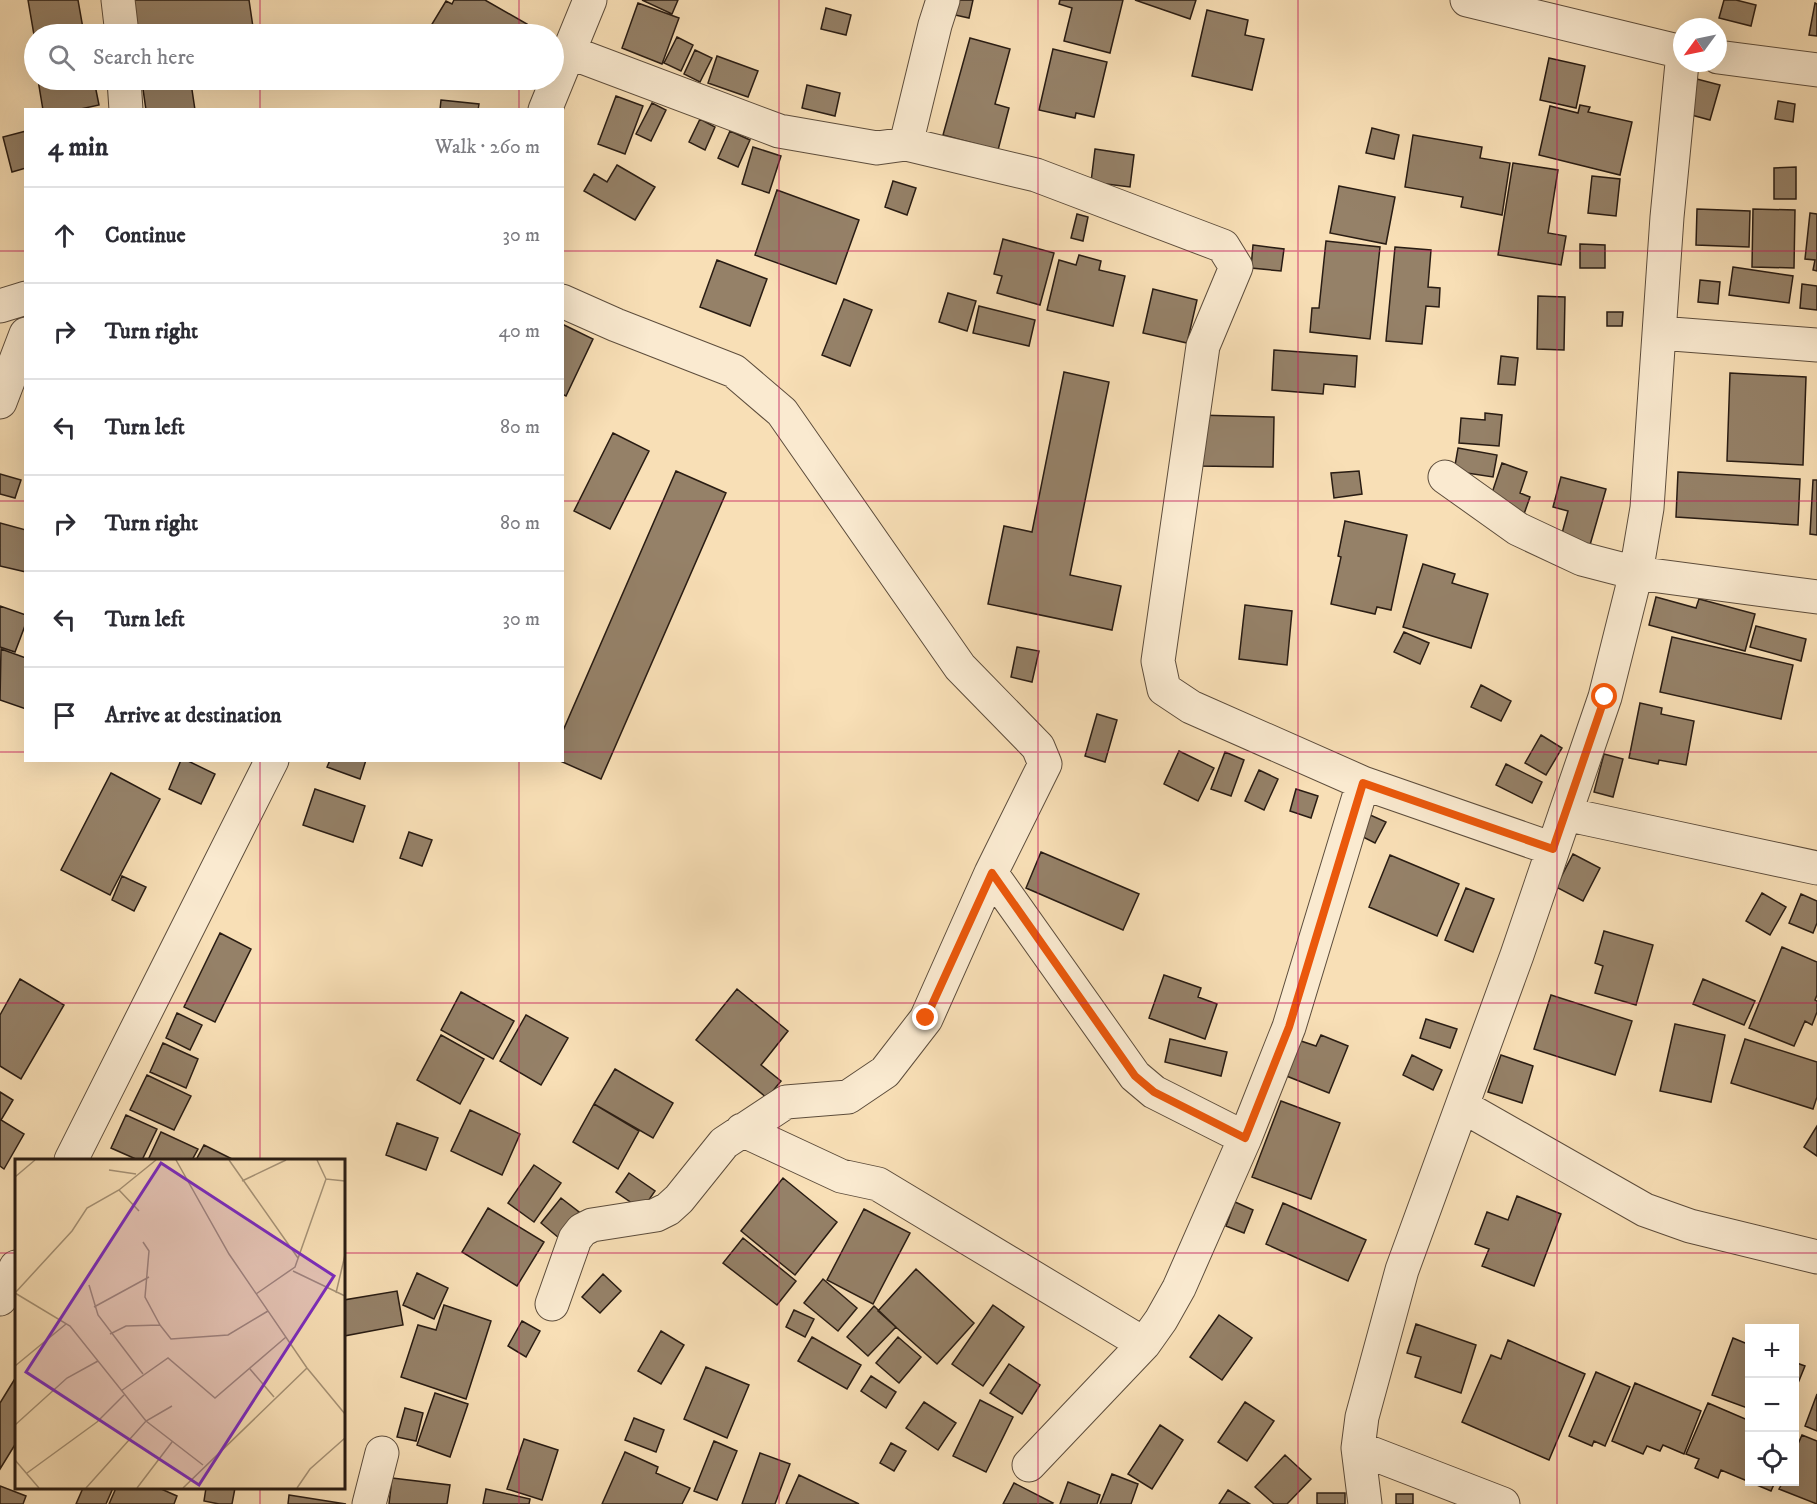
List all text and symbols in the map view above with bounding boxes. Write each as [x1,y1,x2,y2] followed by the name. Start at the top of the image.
[1673,18,1727,72] north arrow
[24,24,564,90] search box
[45,41,78,74] icon: search
[93,44,195,71] text: Search here
[48,131,108,164] text: 4 min
[435,135,540,160] text: Walk · 260 m
[48,219,81,252] icon: ahead
[105,222,186,249] text: Continue
[502,223,540,248] text: 30 m
[48,315,81,348] icon: right
[105,318,198,345] text: Turn right
[498,319,540,344] text: 40 m
[48,411,81,444] icon: left
[105,414,185,441] text: Turn left
[500,415,540,440] text: 80 m
[48,507,81,540] icon: right
[105,510,198,537] text: Turn right
[500,511,540,536] text: 80 m
[48,603,81,636] icon: left
[105,606,185,633] text: Turn left
[502,607,540,632] text: 30 m
[1591,683,1617,709] route start
[48,699,81,732] icon: arrive
[105,702,282,729] text: Arrive at destination
[912,1004,938,1030] route end
[15,1159,345,1489] inset map
[1745,1324,1799,1486] map controls
[1745,1324,1799,1378] button: +
[1745,1378,1799,1432] button: −
[1745,1432,1799,1486] button: locate

